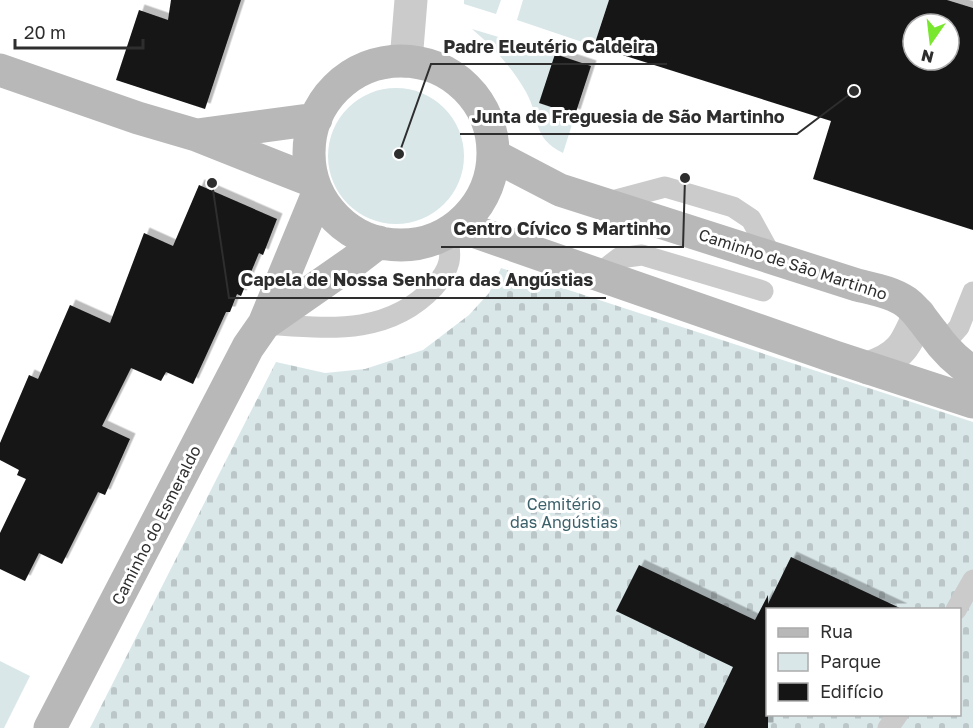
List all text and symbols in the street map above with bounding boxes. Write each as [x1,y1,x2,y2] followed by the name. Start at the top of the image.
[15,12,142,50] scale bar
[901,12,961,72] north arrow
[24,21,66,43] text: 20 m
[431,28,667,64] callout: Padre Eleutério Caldeira
[443,35,655,57] text: Padre Eleutério Caldeira
[919,45,936,68] text: N
[460,98,797,134] callout: Junta de Freguesia de São Martinho
[471,105,785,127] text: Junta de Freguesia de São Martinho
[441,211,683,247] callout: Centro Cívico S Martinho
[453,217,671,239] text: Centro Cívico S Martinho
[696,224,890,304] street label: Caminho de São Martinho
[229,262,606,298] callout: Capela de Nossa Senhora das Angústias
[241,268,593,290] text: Capela de Nossa Senhora das Angústias
[107,442,205,608] street label: Caminho do Esmeraldo
[510,494,618,532] park label: Cemitério das Angústias
[766,608,961,716] legend
[820,620,853,642] text: Rua
[820,650,881,672] text: Parque
[820,680,884,702] text: Edifício

